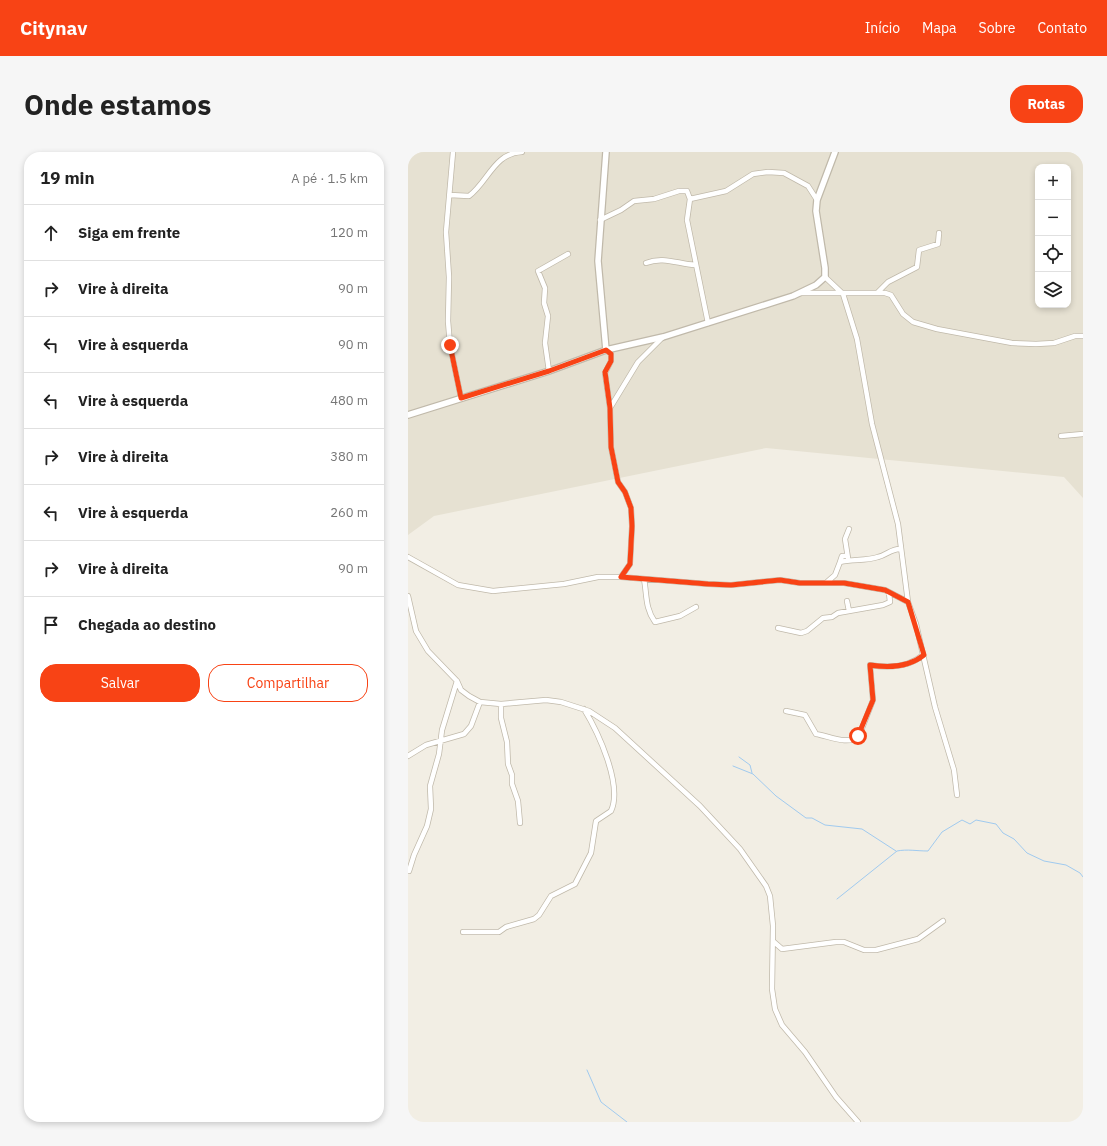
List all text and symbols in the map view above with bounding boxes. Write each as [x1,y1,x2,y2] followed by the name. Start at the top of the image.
[20,16,87,40] text: Citynav
[865,19,900,37] text: Início
[922,19,957,37] text: Mapa
[979,19,1015,37] text: Sobre
[1037,19,1087,37] text: Contato
[1010,85,1083,123] button: Rotas
[24,86,211,123] text: Onde estamos
[1035,164,1071,308] map controls
[1035,164,1071,200] button: +
[40,167,95,189] text: 19 min
[291,170,368,187] text: A pé · 1.5 km
[1035,200,1071,236] button: −
[40,222,62,244] icon: ahead
[78,223,180,242] text: Siga em frente
[330,224,368,241] text: 120 m
[1035,236,1071,272] button: locate
[1035,272,1071,308] button: layers
[40,278,62,300] icon: right
[78,279,168,298] text: Vire à direita
[338,280,368,297] text: 90 m
[40,334,62,356] icon: left
[78,335,188,354] text: Vire à esquerda
[338,336,368,353] text: 90 m
[441,336,459,354] route end
[40,390,62,412] icon: left
[78,391,188,410] text: Vire à esquerda
[330,392,368,409] text: 480 m
[40,446,62,468] icon: right
[78,447,168,466] text: Vire à direita
[330,448,368,465] text: 380 m
[40,502,62,524] icon: left
[78,503,188,522] text: Vire à esquerda
[330,504,368,521] text: 260 m
[40,558,62,580] icon: right
[78,559,168,578] text: Vire à direita
[338,560,368,577] text: 90 m
[40,614,62,636] icon: arrive
[78,615,216,634] text: Chegada ao destino
[40,664,200,702] button: Salvar
[208,664,368,702] button: Compartilhar
[849,727,867,745] route start

